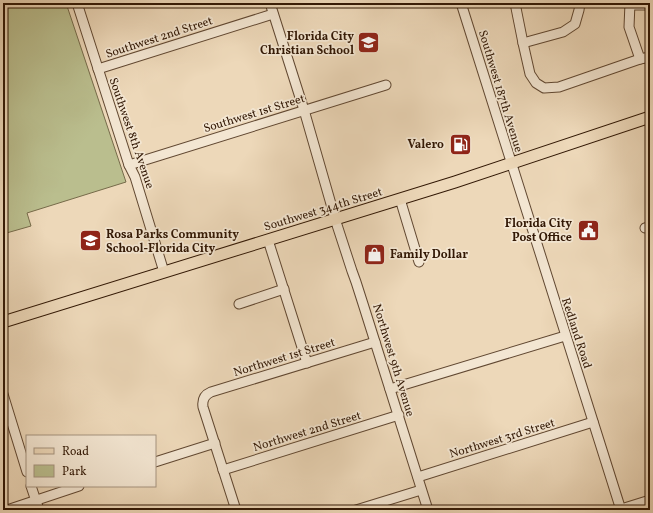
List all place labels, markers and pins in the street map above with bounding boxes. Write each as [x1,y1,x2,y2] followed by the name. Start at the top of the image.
[260,29,354,59] place label: Florida City Christian School
[356,30,382,56] school or university icon: Florida City Christian School
[447,131,473,157] fuel station icon: Valero
[407,137,444,153] place label: Valero
[505,216,572,246] place label: Florida City Post Office
[575,217,601,243] public building icon: Florida City Post Office
[106,227,239,257] place label: Rosa Parks Community School-Florida City
[77,228,103,254] school or university icon: Rosa Parks Community School-Florida City
[361,241,387,267] shop icon: Family Dollar
[390,247,468,263] place label: Family Dollar

